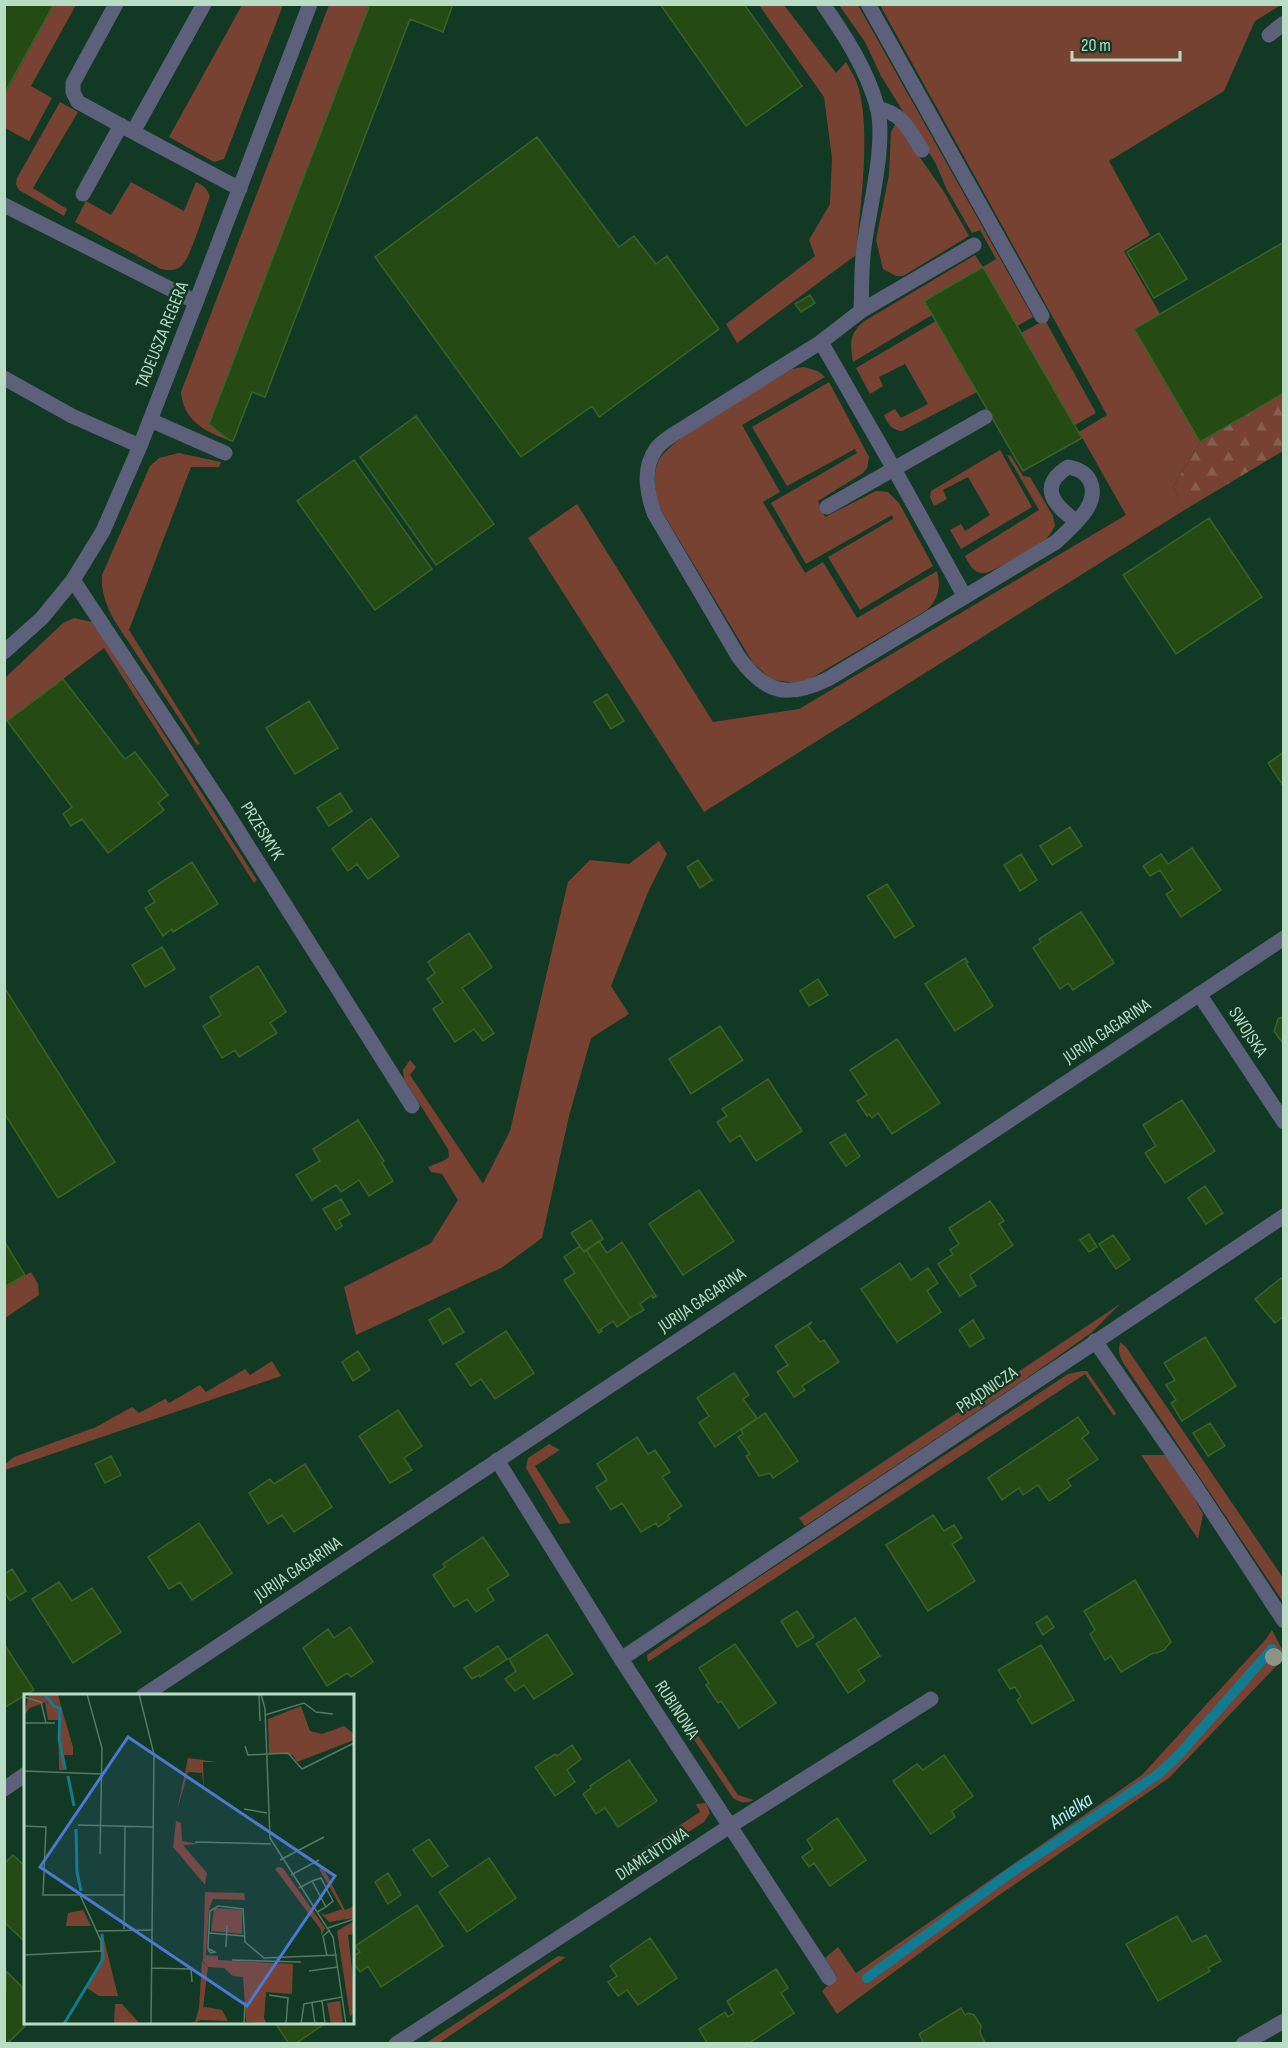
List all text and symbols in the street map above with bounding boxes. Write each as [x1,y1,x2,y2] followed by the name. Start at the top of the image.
[1072,24,1180,62] scale bar
[1081,35,1111,56] text: 20 m
[131,278,193,391] street label: TADEUSZA REGERA
[236,798,289,865] street label: PRZESMYK
[1058,994,1155,1068] street label: JURIJA GAGARINA
[1224,1003,1272,1061] street label: SWOJSKA
[653,1263,750,1337] street label: JURIJA GAGARINA
[953,1362,1022,1418] street label: PRĄDNICZA
[249,1532,346,1606] street label: JURIJA GAGARINA
[650,1677,704,1744] street label: RUBINOWA
[24,1694,354,2024] inset map
[1044,1788,1097,1835] water label: Anielka
[612,1823,692,1885] street label: DIAMENTOWA

